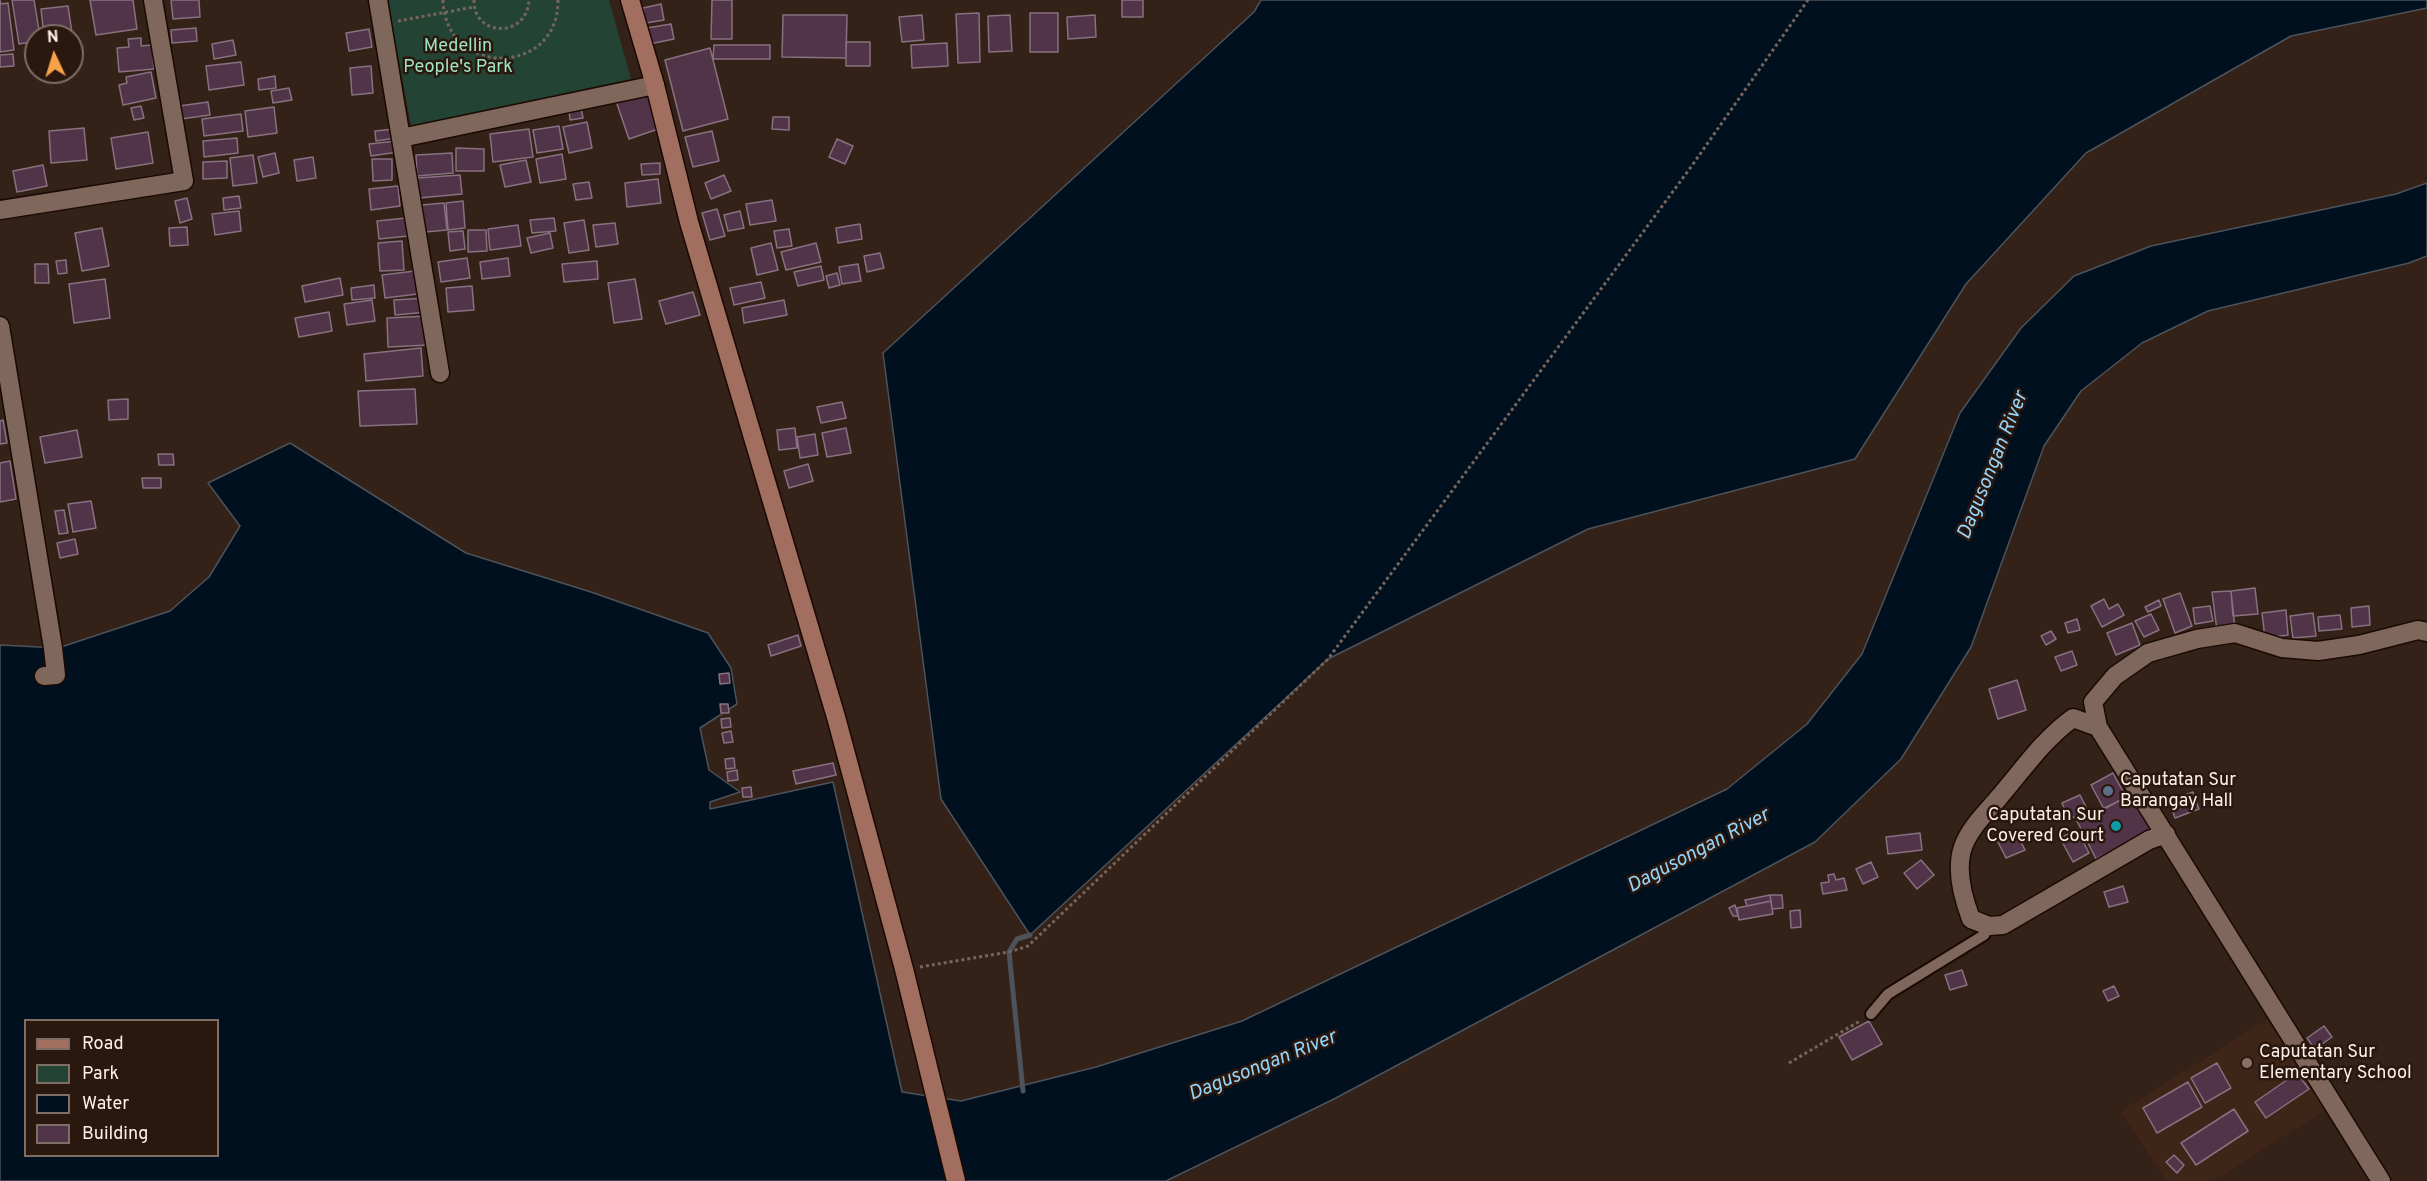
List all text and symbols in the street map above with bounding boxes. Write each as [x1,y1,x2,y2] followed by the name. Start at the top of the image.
[24,24,84,84] north arrow
[46,28,59,48] text: N
[403,36,513,78] park label: Medellin People's Park
[1953,388,2035,544] water label: Dagusongan River
[2120,770,2236,812] place label: Caputatan Sur Barangay Hall
[2101,784,2115,798] marker: Caputatan Sur Barangay Hall
[1624,804,1774,900] water label: Dagusongan River
[1986,805,2104,848] place label: Caputatan Sur Covered Court
[2109,819,2123,833] marker: Caputatan Sur Covered Court
[24,1019,219,1157] legend
[1185,1026,1341,1108] water label: Dagusongan River
[82,1033,124,1056] text: Road
[2259,1042,2412,1084] place label: Caputatan Sur Elementary School
[2240,1056,2254,1070] marker: Caputatan Sur Elementary School
[82,1063,119,1086] text: Park
[82,1093,129,1116] text: Water
[82,1123,148,1146] text: Building

